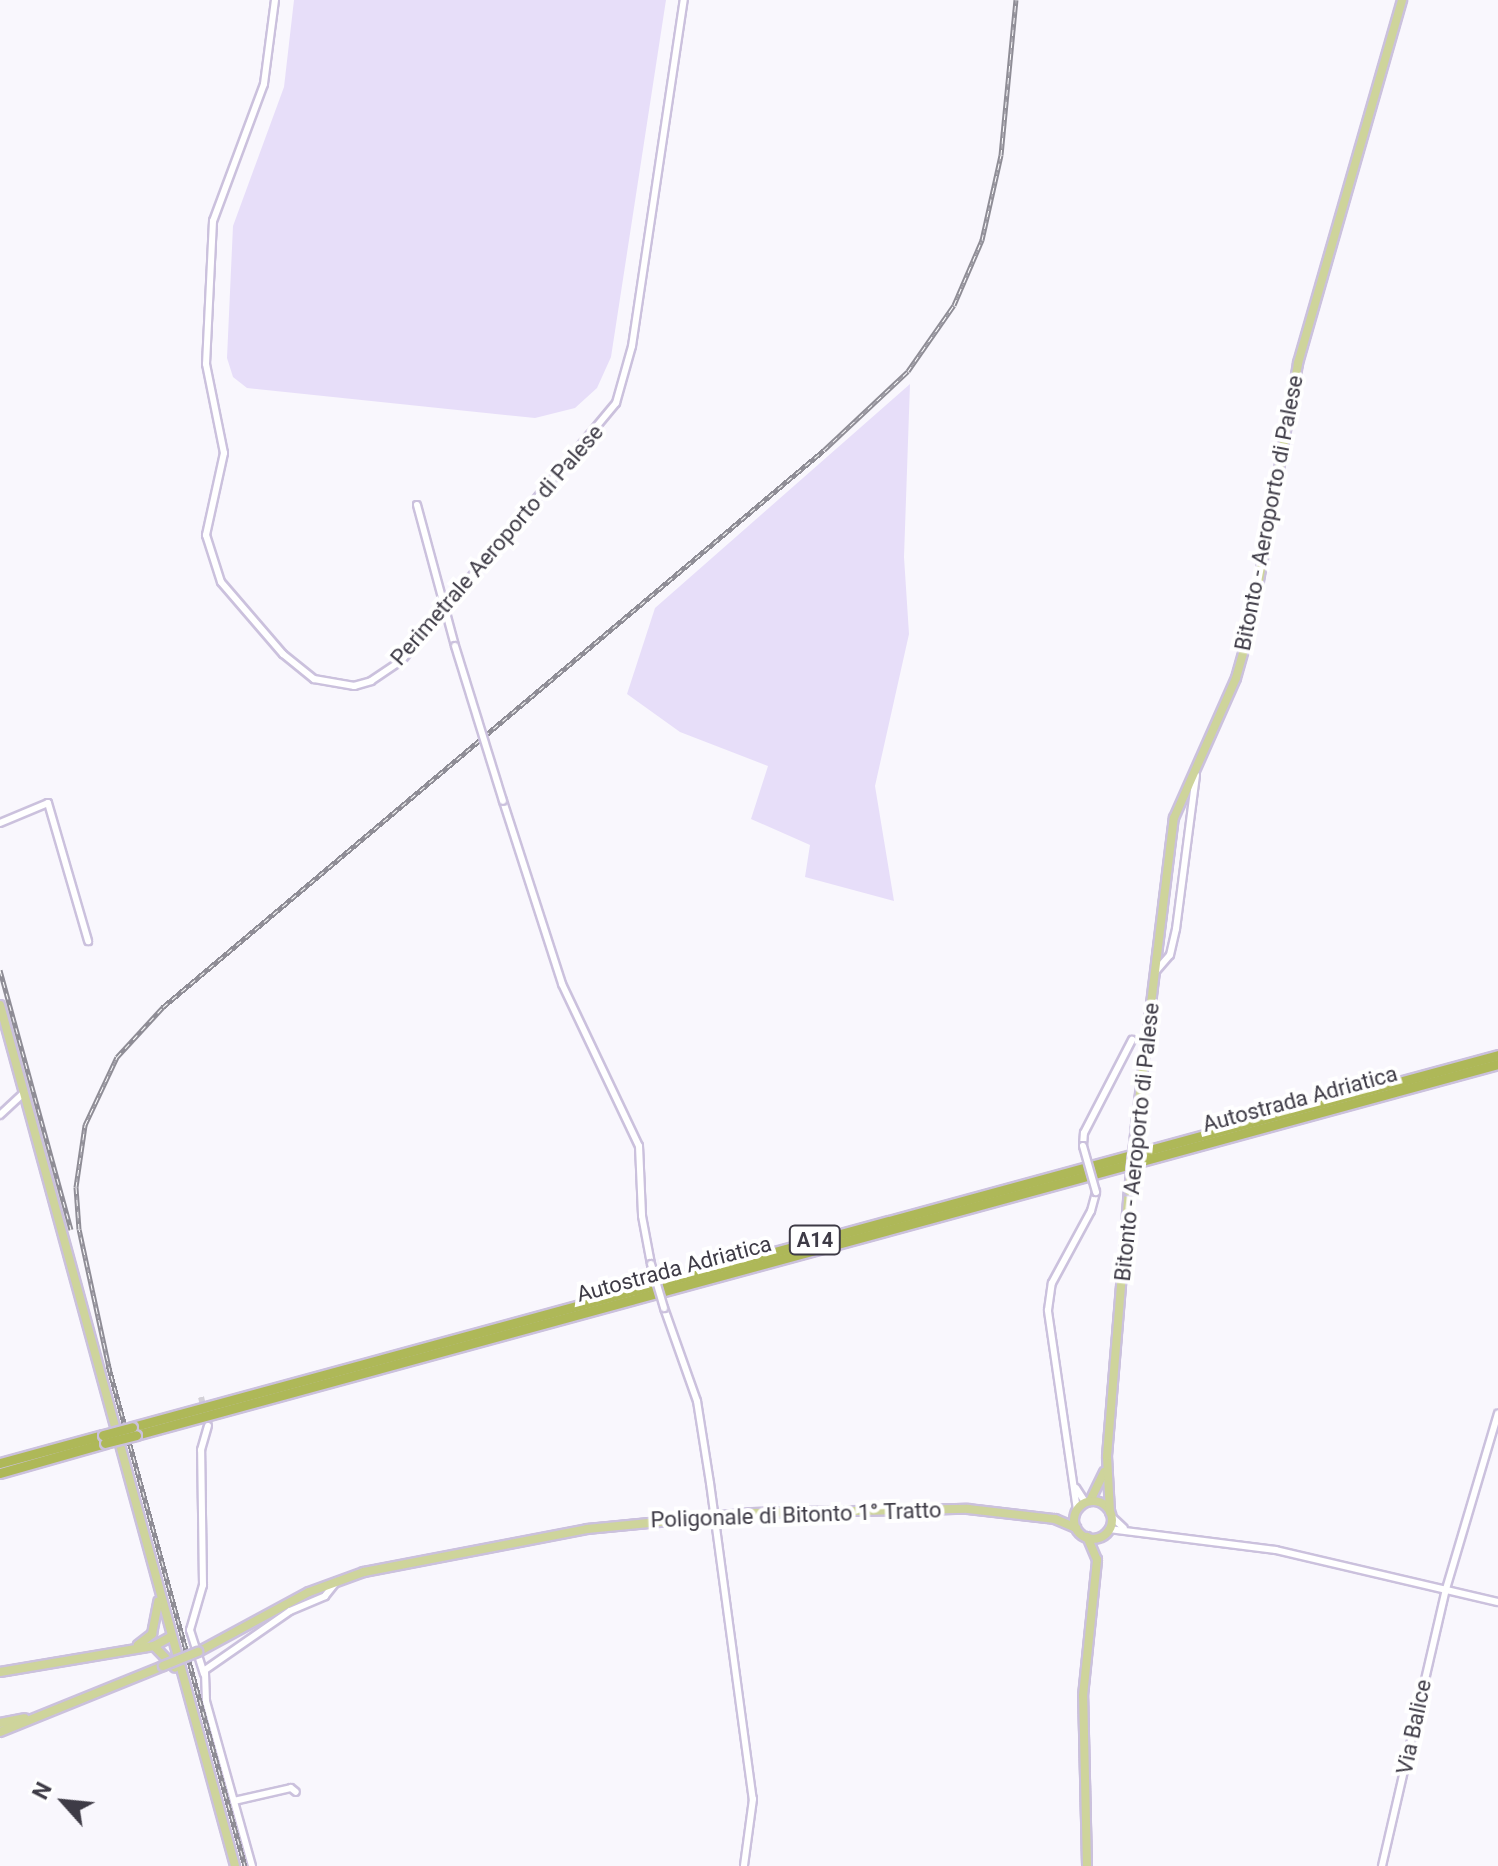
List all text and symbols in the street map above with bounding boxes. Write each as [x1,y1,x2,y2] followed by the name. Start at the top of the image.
[1229,373,1309,653] street label: Bitonto - Aeroporto di Palese
[385,419,609,671] street label: Perimetrale Aeroporto di Palese
[1109,1001,1165,1283] street label: Bitonto - Aeroporto di Palese
[1200,1060,1400,1138] street label: Autostrada Adriatica
[787,1224,843,1256] road number: A14
[574,1230,774,1308] street label: Autostrada Adriatica
[650,1497,942,1533] street label: Poligonale di Bitonto 1° Tratto
[1391,1677,1437,1777] street label: Via Balice
[24,1762,104,1842] north arrow
[28,1778,57,1803] text: N

